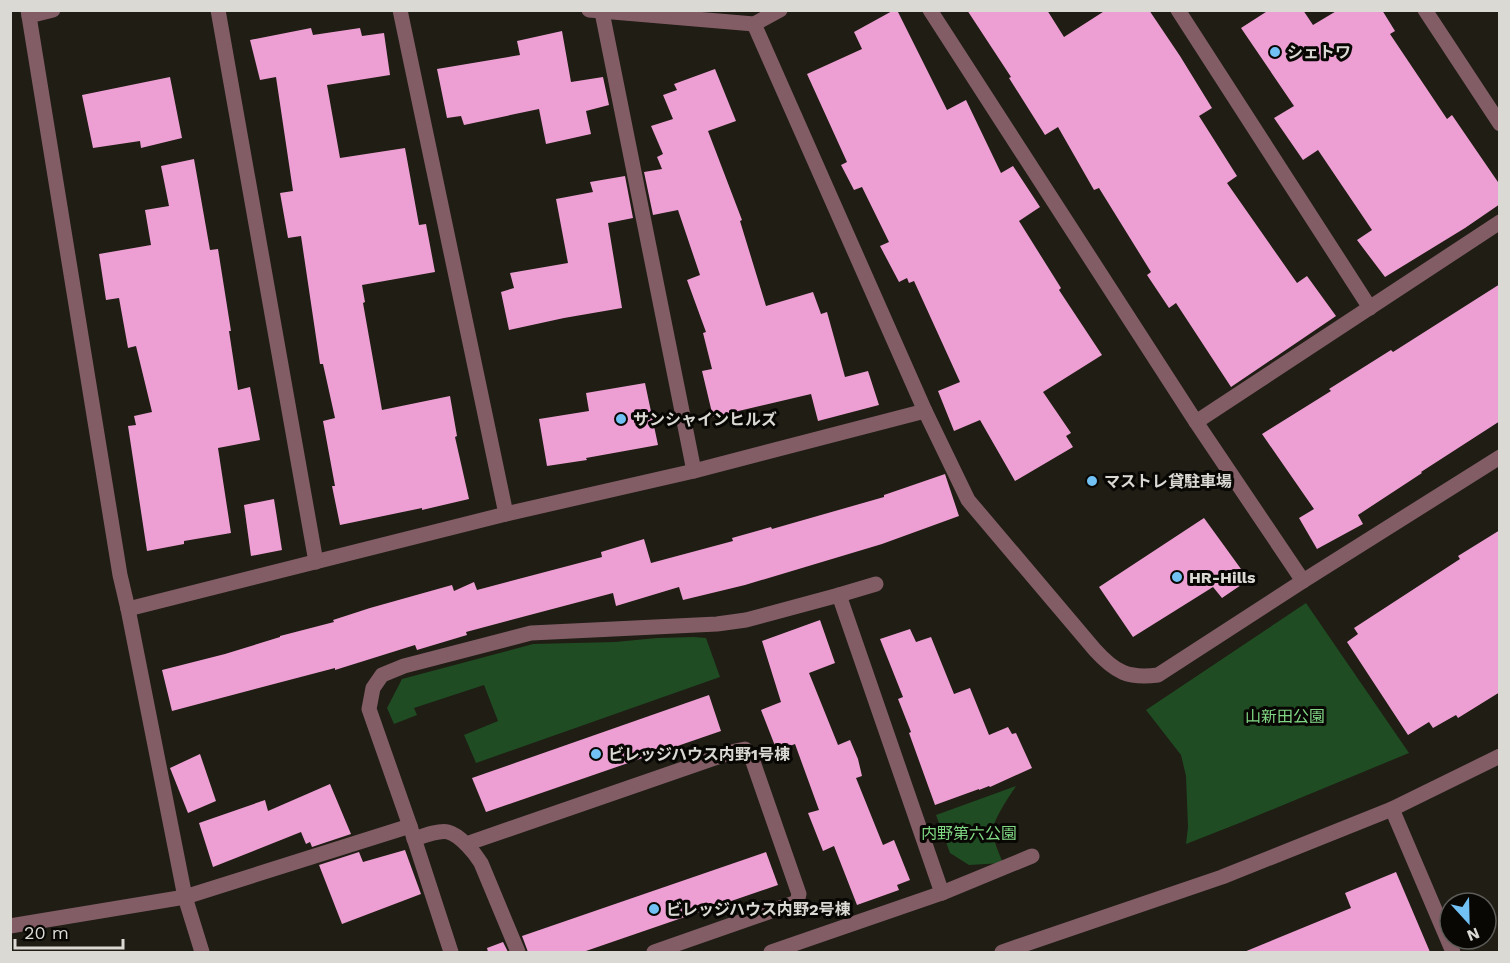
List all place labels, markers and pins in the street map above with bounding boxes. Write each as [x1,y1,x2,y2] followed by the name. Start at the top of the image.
[1287,43,1351,62] place label: シェトワ
[1268,45,1282,59] marker: シェトワ
[633,410,777,429] place label: サンシャインヒルズ
[614,412,628,426] marker: サンシャインヒルズ
[1104,472,1232,491] place label: マストレ貸駐車場
[1085,474,1099,488] marker: マストレ貸駐車場
[1189,568,1256,587] place label: HR-Hills
[1170,570,1184,584] marker: HR-Hills
[608,745,790,764] place label: ビレッジハウス内野1号棟
[589,747,603,761] marker: ビレッジハウス内野1号棟
[666,900,851,919] place label: ビレッジハウス内野2号棟
[647,902,661,916] marker: ビレッジハウス内野2号棟

